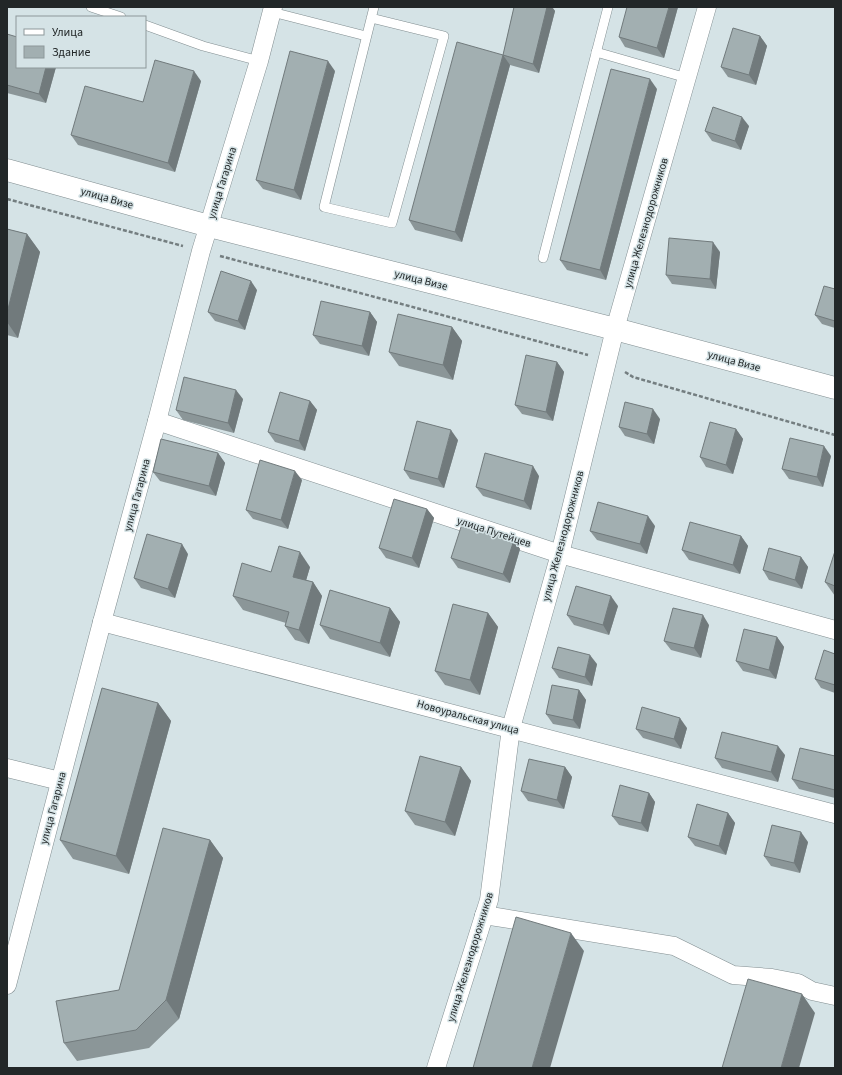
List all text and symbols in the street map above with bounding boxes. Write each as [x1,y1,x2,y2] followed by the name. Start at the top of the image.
[16,16,146,68] legend
[52,24,83,41] text: Улица
[52,44,91,61] text: Здание
[204,145,240,221] street label: улица Гагарина
[620,156,672,290] street label: улица Железнодорожников
[79,183,136,213] street label: улица Визе
[393,266,450,294] street label: улица Визе
[706,347,763,375] street label: улица Визе
[120,457,154,533] street label: улица Гагарина
[538,469,588,603] street label: улица Железнодорожников
[455,513,533,551] street label: улица Путейцев
[415,696,521,738] street label: Новоуральская улица
[36,770,70,846] street label: улица Гагарина
[443,890,497,1024] street label: улица Железнодорожников

